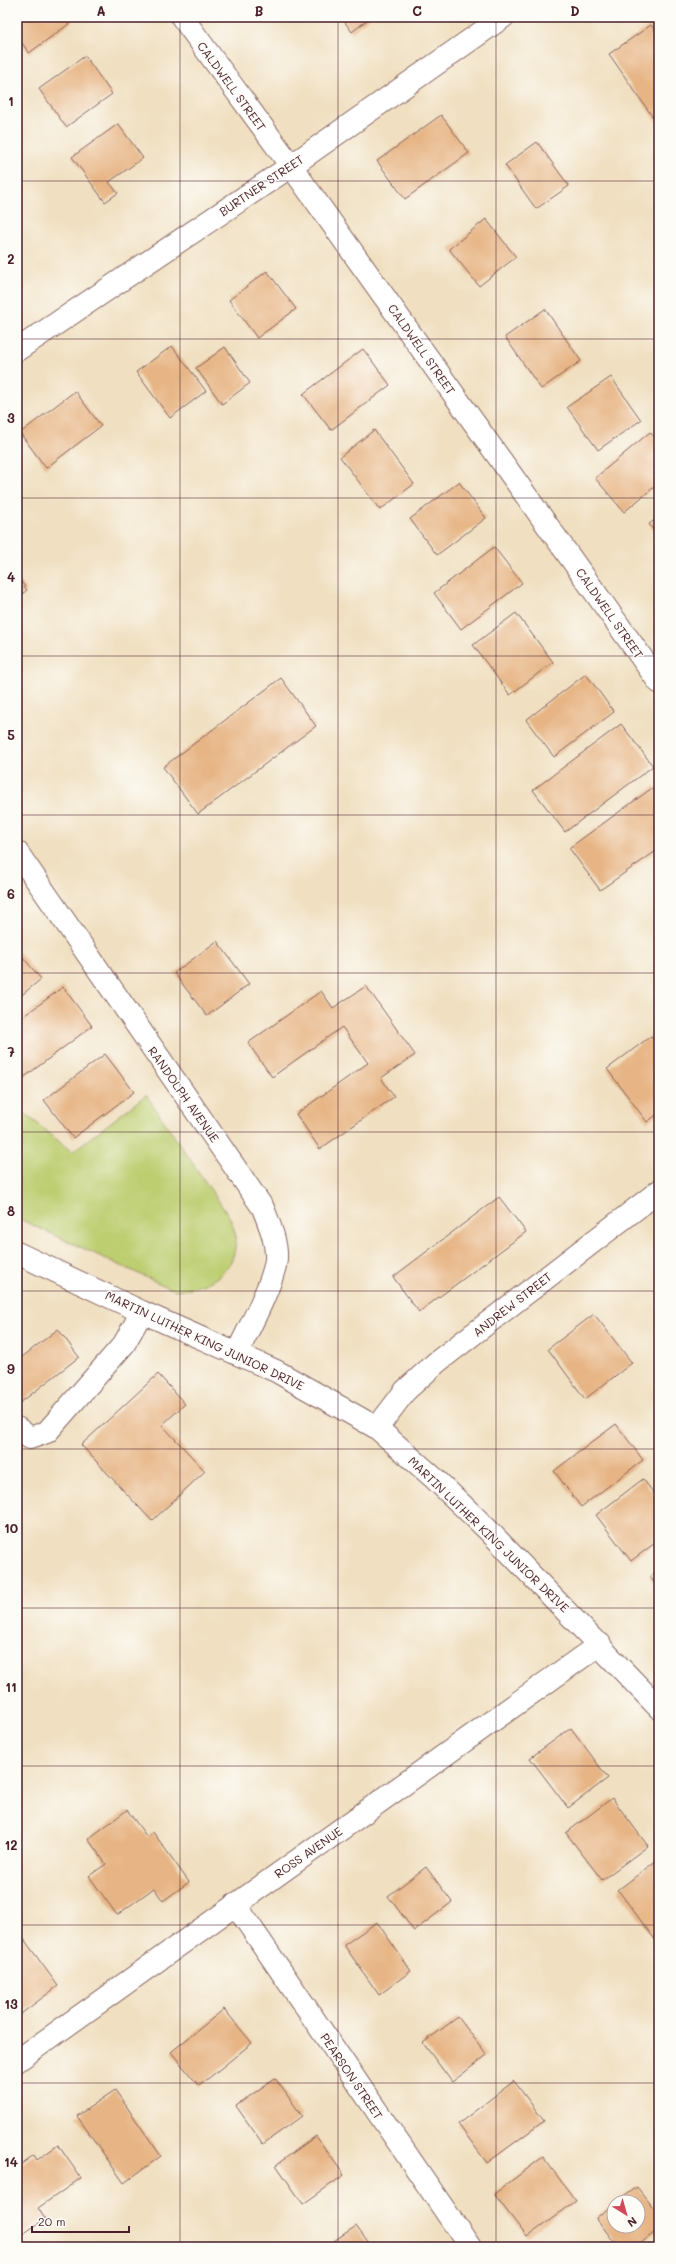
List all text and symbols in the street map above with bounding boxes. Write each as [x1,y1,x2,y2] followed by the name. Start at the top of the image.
[96,2,106,19] text: A
[255,2,264,19] text: B
[412,2,422,19] text: C
[570,2,580,19] text: D
[194,38,270,134] street label: CALDWELL STREET
[8,92,14,109] text: 1
[216,151,307,219] street label: BURTNER STREET
[7,250,15,267] text: 2
[385,301,459,398] street label: CALDWELL STREET
[7,409,15,426] text: 3
[573,565,647,662] street label: CALDWELL STREET
[7,568,15,585] text: 4
[7,726,15,743] text: 5
[7,885,15,902] text: 6
[7,1043,15,1060] text: 7
[145,1043,223,1145] street label: RANDOLPH AVENUE
[7,1202,15,1219] text: 8
[469,1268,555,1340] street label: ANDREW STREET
[103,1287,307,1393] street label: MARTIN LUTHER KING JUNIOR DRIVE
[7,1360,15,1377] text: 9
[405,1453,573,1615] street label: MARTIN LUTHER KING JUNIOR DRIVE
[4,1519,18,1536] text: 10
[5,1678,17,1695] text: 11
[271,1823,345,1881] street label: ROSS AVENUE
[4,1836,18,1853] text: 12
[4,1995,18,2012] text: 13
[317,2030,387,2122] street label: PEARSON STREET
[4,2153,18,2170] text: 14
[606,2194,646,2234] north arrow
[32,2208,129,2234] scale bar
[38,2213,66,2229] text: 20 m
[624,2214,640,2231] text: N

